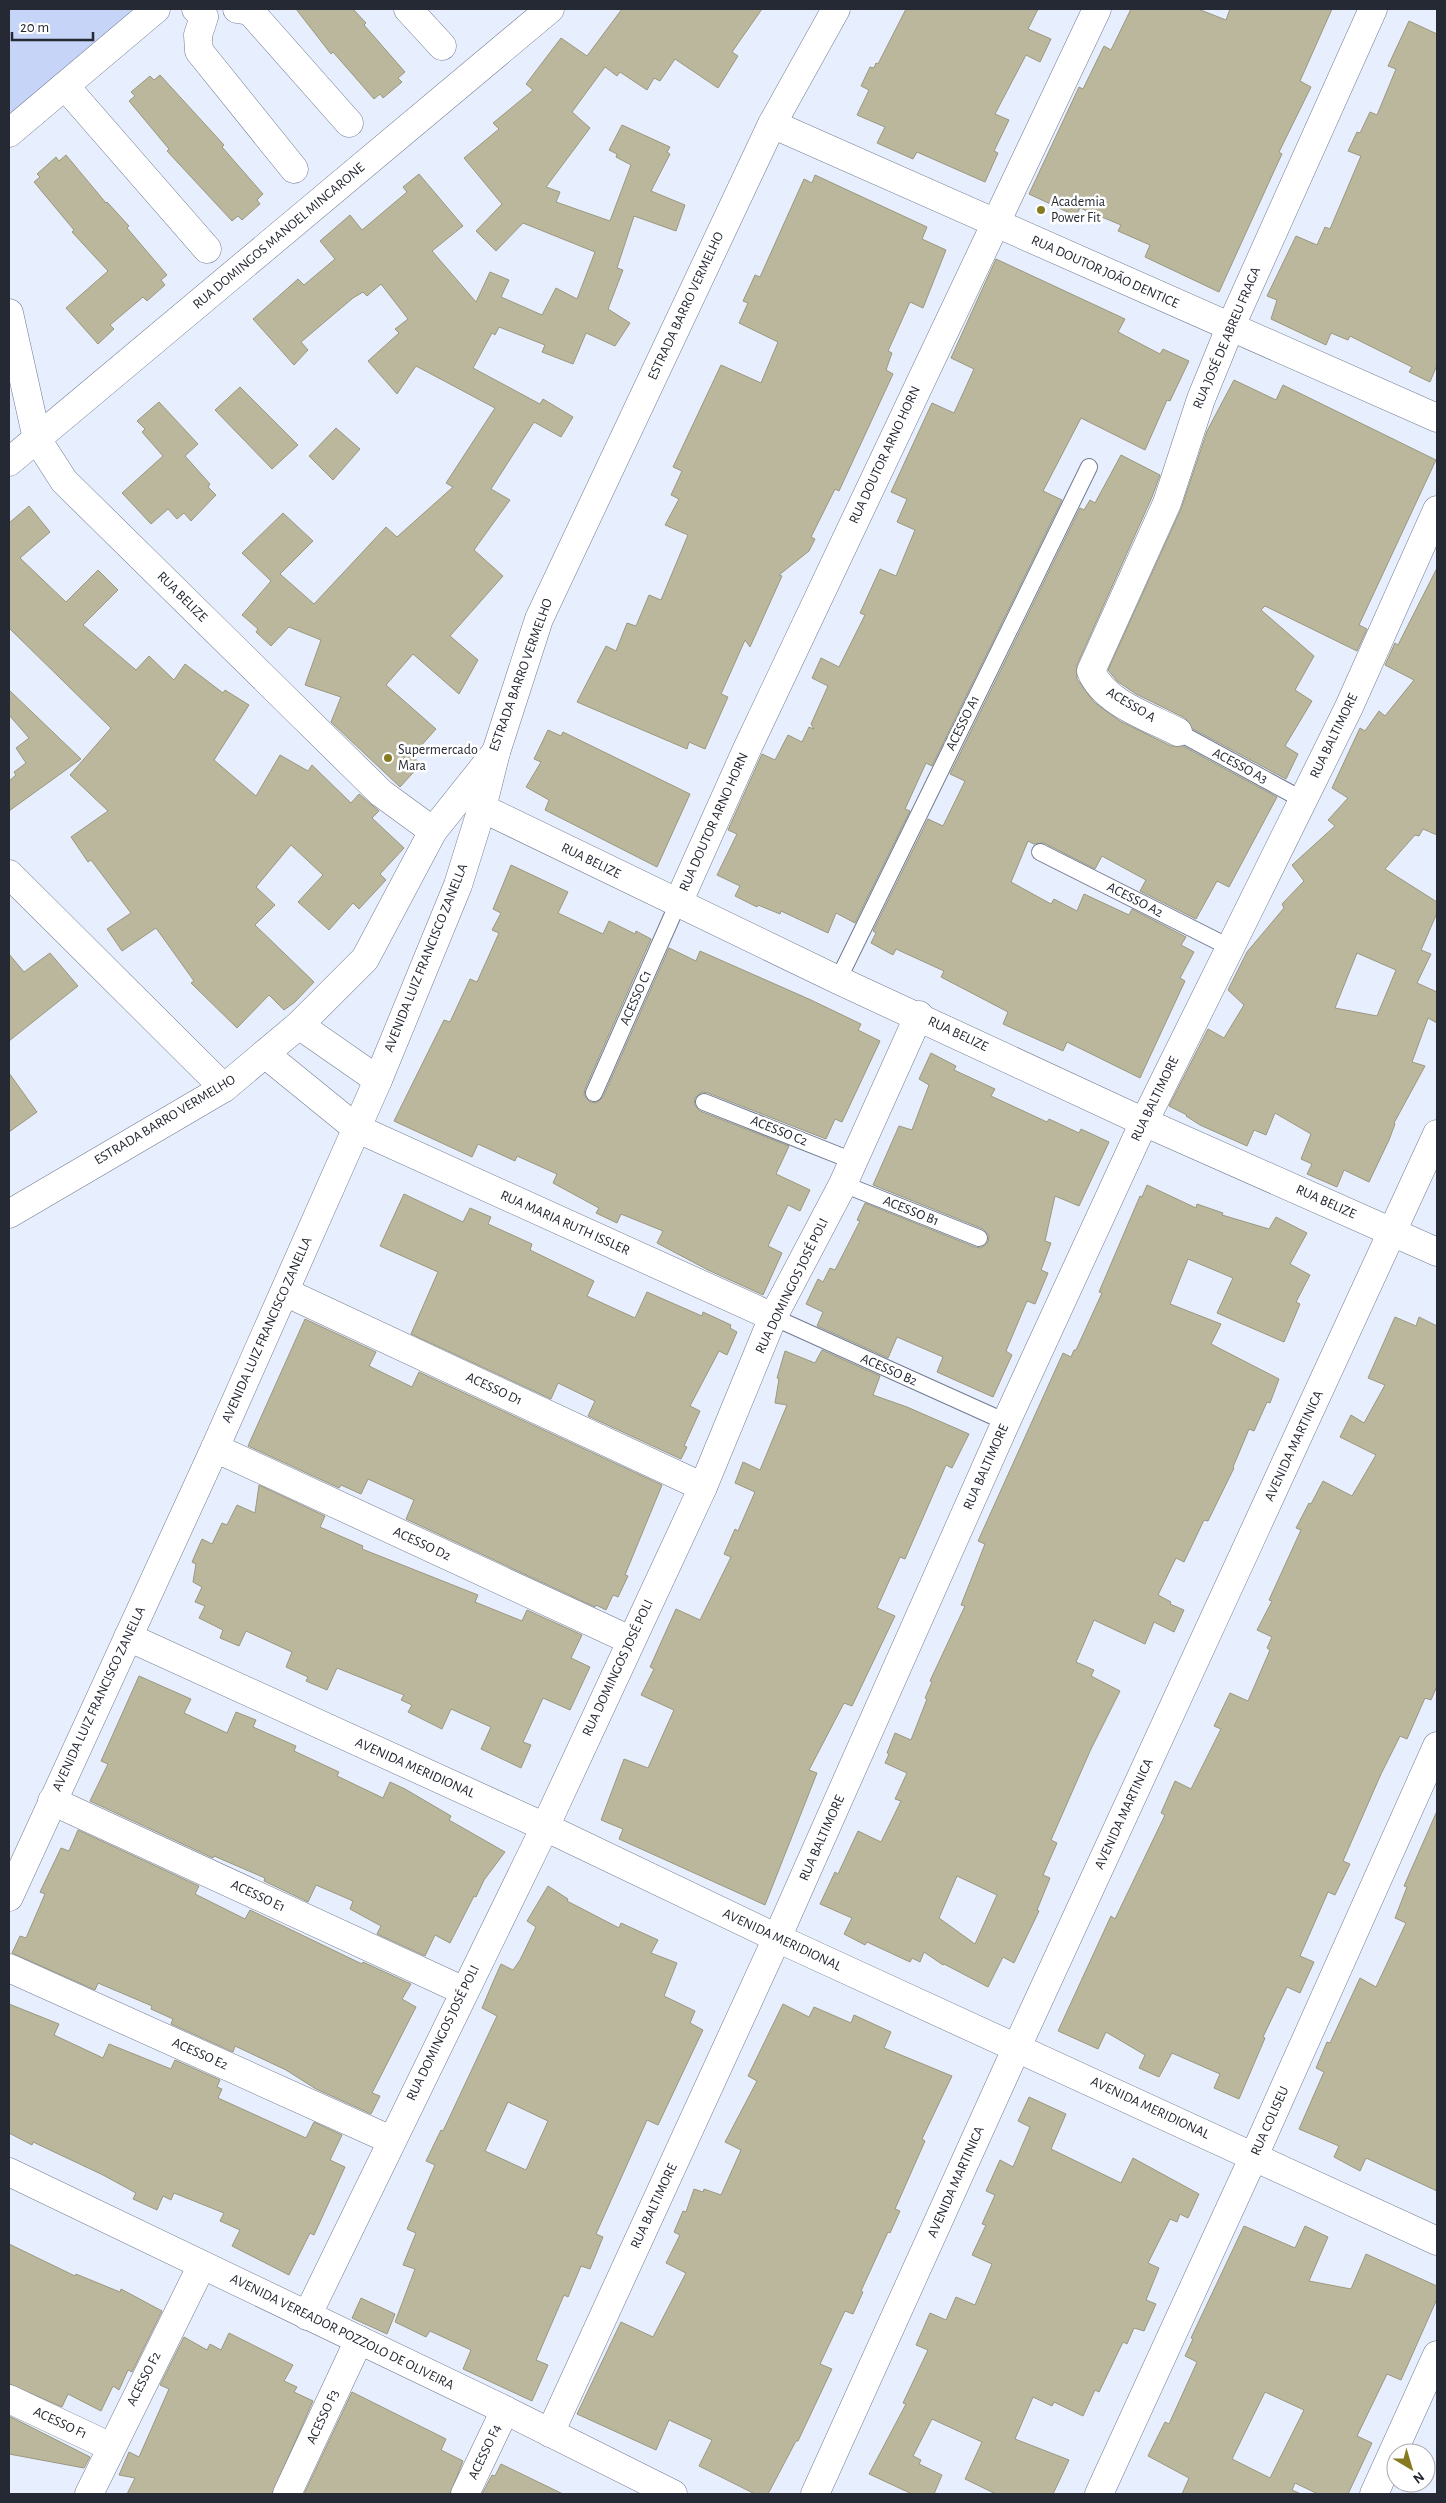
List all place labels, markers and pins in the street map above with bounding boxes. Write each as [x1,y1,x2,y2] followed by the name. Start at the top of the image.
[1051,195,1106,225] place label: Academia Power Fit
[1035,204,1047,216] marker: Academia Power Fit
[398,743,478,773] place label: Supermercado Mara
[382,752,394,764] marker: Supermercado Mara

